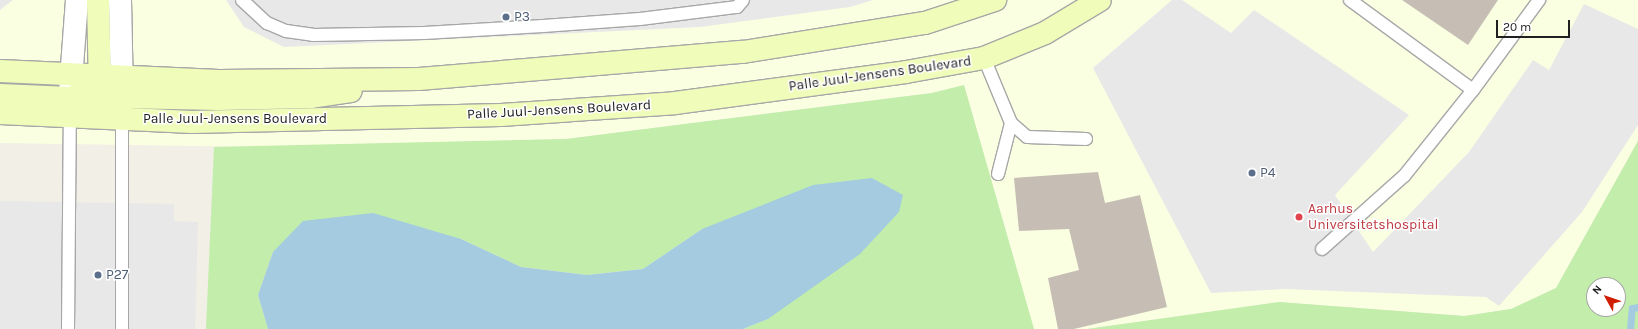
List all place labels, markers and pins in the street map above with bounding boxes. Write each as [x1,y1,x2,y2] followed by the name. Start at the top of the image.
[514,9,530,25] place label: P3
[501,12,511,22] marker: P3
[1260,165,1276,181] place label: P4
[1247,168,1257,178] marker: P4
[1308,201,1438,234] place label: Aarhus Universitetshospital
[1293,211,1305,223] marker: Aarhus Universitetshospital
[106,267,128,283] place label: P27
[93,270,103,280] marker: P27

